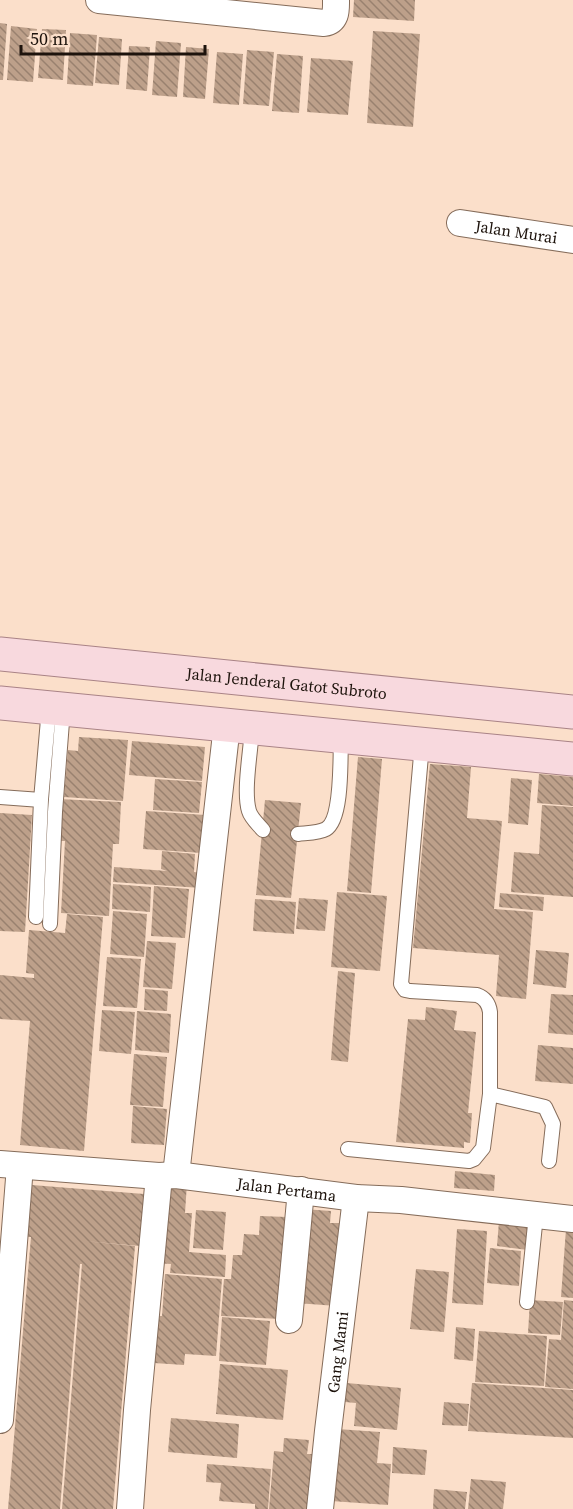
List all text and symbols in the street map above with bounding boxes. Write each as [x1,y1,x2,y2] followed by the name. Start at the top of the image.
[21,18,206,56] scale bar
[30,26,68,51] text: 50 m
[473,214,559,249] street label: Jalan Murai
[184,662,388,704] street label: Jalan Jenderal Gatot Subroto
[235,1172,338,1206] street label: Jalan Pertama
[322,1310,353,1394] street label: Gang Mami

